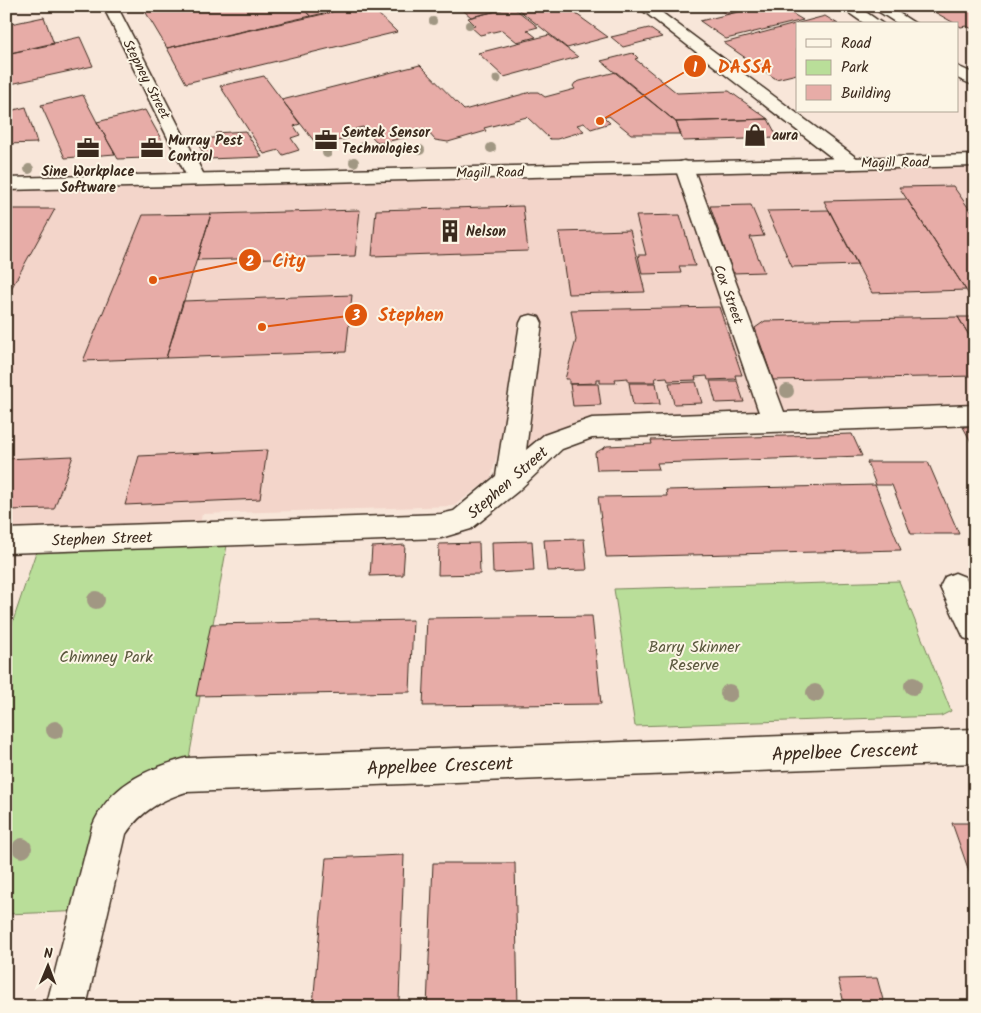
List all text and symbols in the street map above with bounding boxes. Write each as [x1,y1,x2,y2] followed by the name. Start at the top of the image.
[796,22,958,112] legend
[841,32,872,56] text: Road
[116,36,176,124] street label: Stepney Street
[682,50,782,83] callout: DASSA
[718,54,772,83] text: DASSA
[693,56,698,80] text: 1
[841,56,869,80] text: Park
[841,82,891,106] text: Building
[342,122,431,160] place label: Sentek Sensor Technologies
[742,122,768,148] shop icon: aura
[772,125,798,147] place label: aura
[313,127,339,153] office icon: Sentek Sensor Technologies
[168,130,243,168] place label: Murray Pest Control
[75,135,101,161] office icon: Sine Workplace Software
[139,135,165,161] office icon: Murray Pest Control
[861,151,930,175] street label: Magill Road
[42,161,135,199] place label: Sine Workplace Software
[456,161,525,185] street label: Magill Road
[437,218,463,244] building icon: Nelson
[466,221,506,243] place label: Nelson
[237,244,316,277] callout: City
[272,248,306,277] text: City
[246,250,255,274] text: 2
[707,262,749,328] street label: Cox Street
[344,298,454,331] callout: Stephen
[378,302,444,331] text: Stephen
[351,304,360,328] text: 3
[462,440,555,526] street label: Stephen Street
[51,525,154,554] street label: Stephen Street
[648,635,741,678] park label: Barry Skinner Reserve
[59,645,153,670] park label: Chimney Park
[771,735,919,771] street label: Appelbee Crescent
[366,749,514,785] street label: Appelbee Crescent
[22,940,72,990] north arrow
[44,943,53,965] text: N

